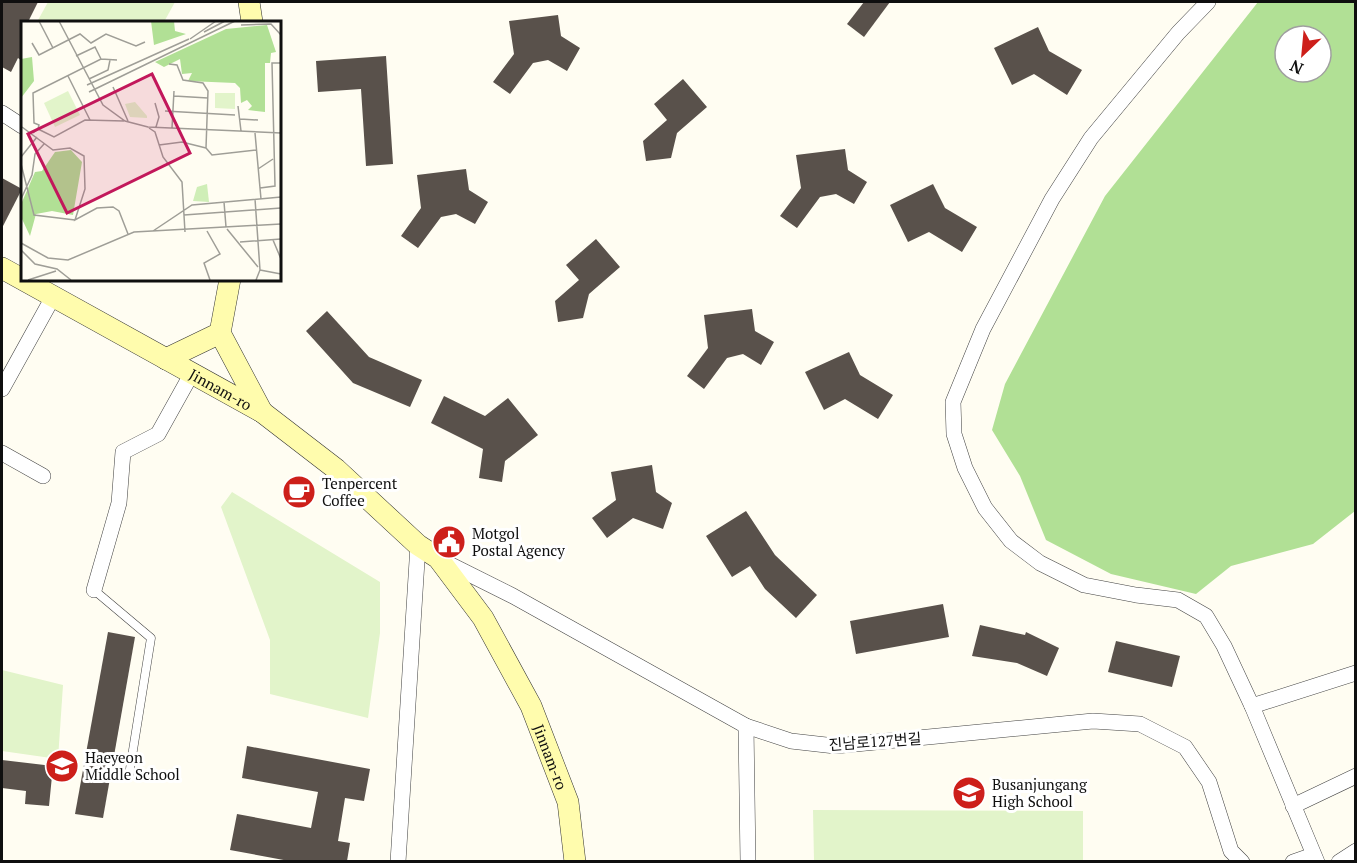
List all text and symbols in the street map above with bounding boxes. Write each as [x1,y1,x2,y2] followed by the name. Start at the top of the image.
[21,21,280,280] inset map
[1273,24,1333,84] north arrow
[1286,55,1307,80] text: N
[186,364,255,414] street label: Jinnam-ro
[322,473,398,510] place label: Tenpercent Coffee
[281,474,317,510] cafe icon: Tenpercent Coffee
[472,523,565,560] place label: Motgol Postal Agency
[431,524,467,560] public building icon: Motgol Postal Agency
[529,721,572,792] street label: Jinnam-ro
[828,728,922,754] street label: 진남로127번길
[85,747,180,784] place label: Haeyeon Middle School
[44,748,80,784] school or university icon: Haeyeon Middle School
[992,774,1088,811] place label: Busanjungang High School
[951,775,987,811] school or university icon: Busanjungang High School

